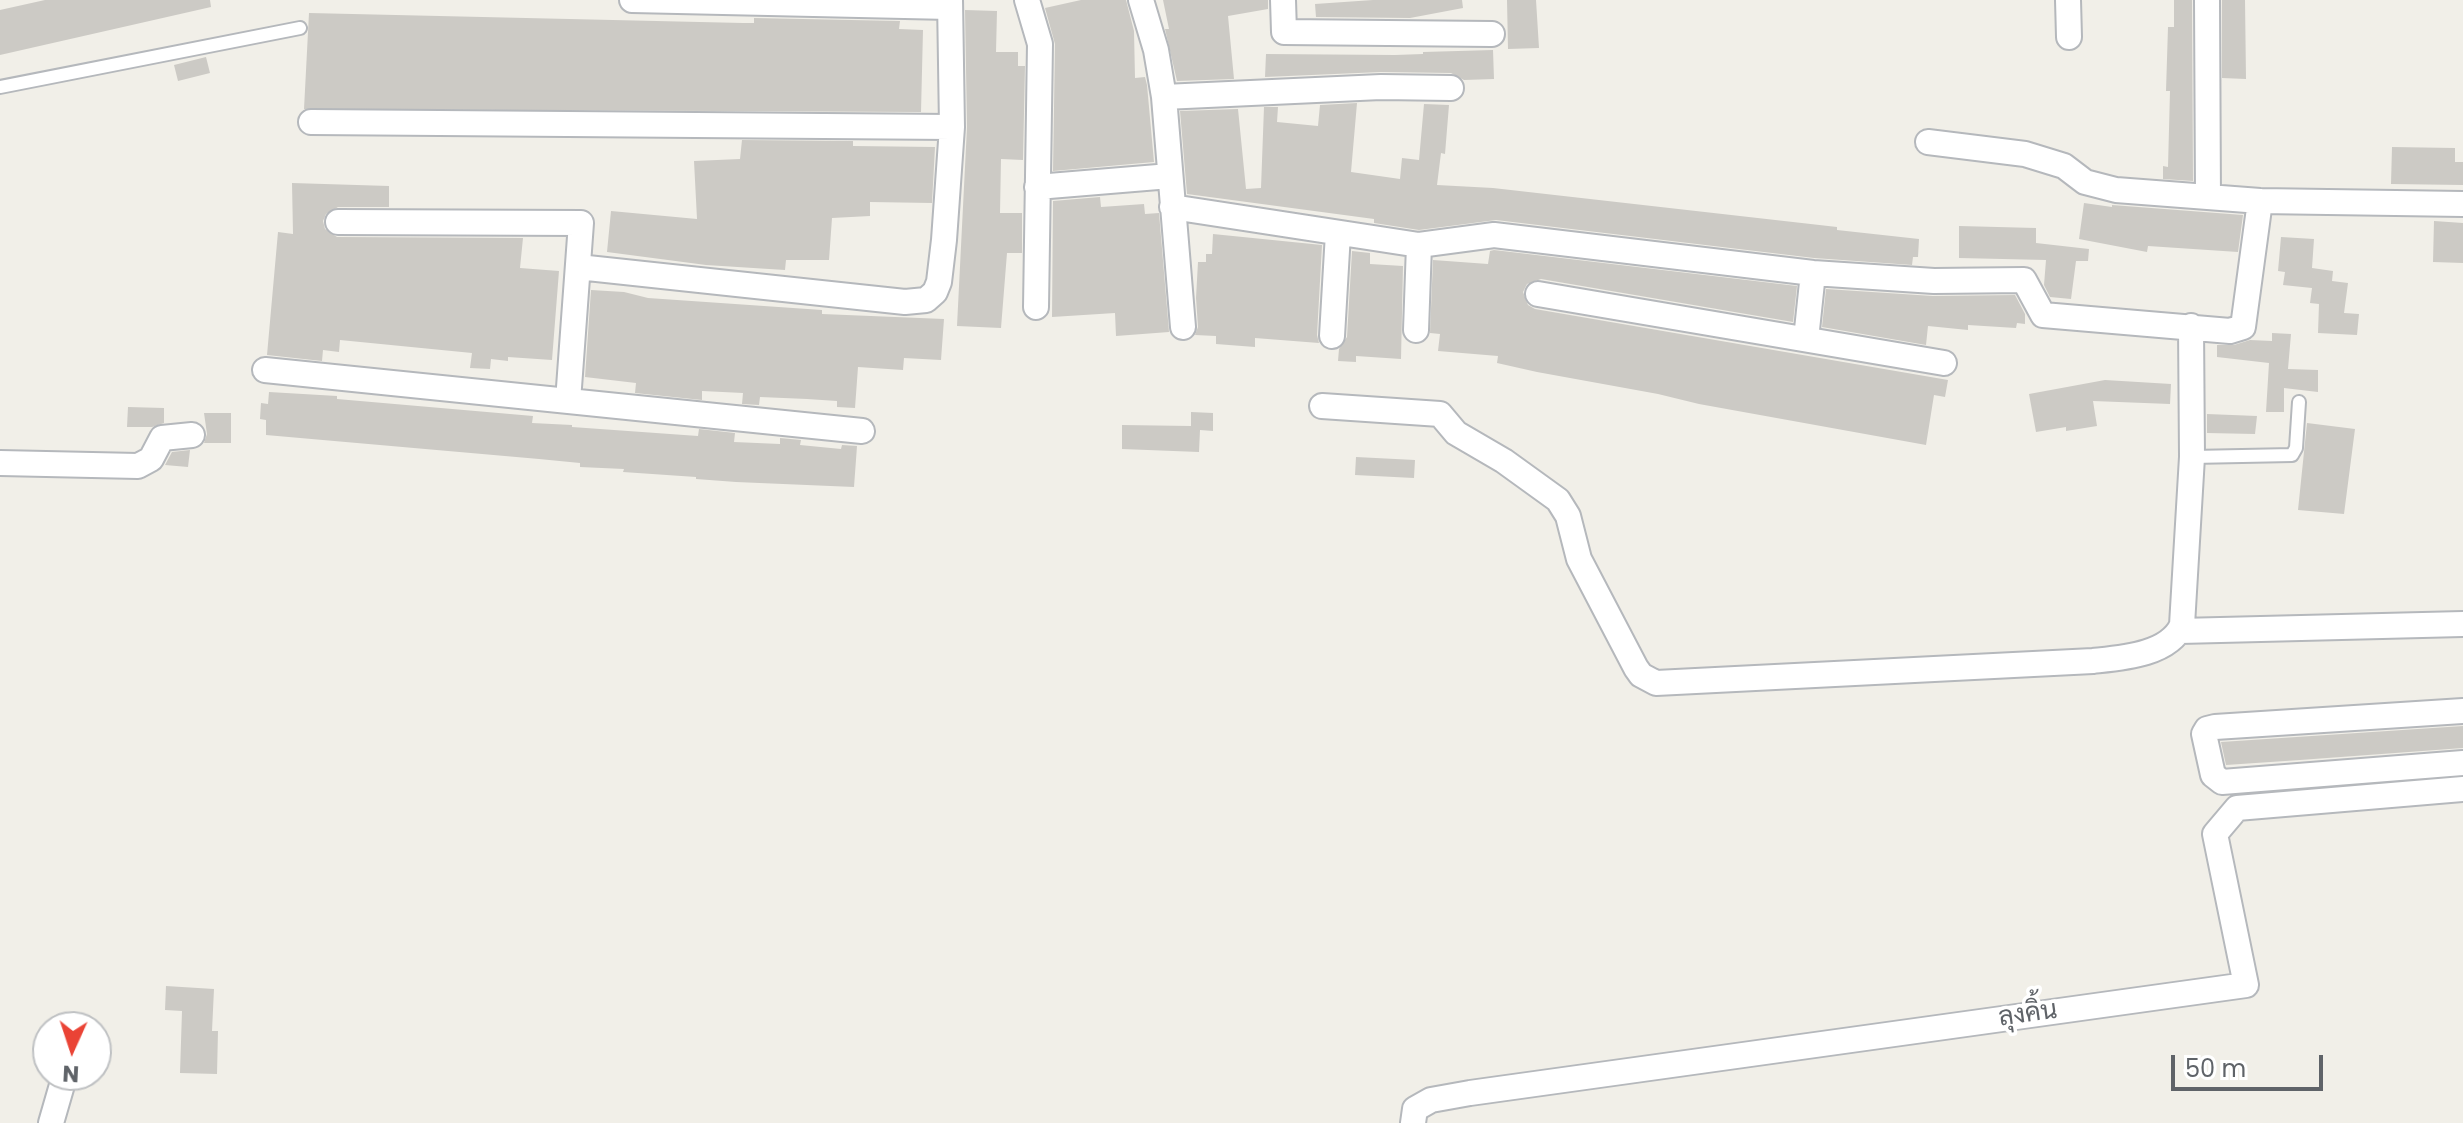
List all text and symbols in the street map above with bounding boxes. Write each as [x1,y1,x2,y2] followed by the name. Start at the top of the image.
[1997,995,2059,1035] street label: ลุงคิ้น
[32,1011,112,1091] north arrow
[2175,1039,2327,1089] scale bar
[2185,1052,2246,1085] text: 50 m
[62,1058,80,1089] text: N

